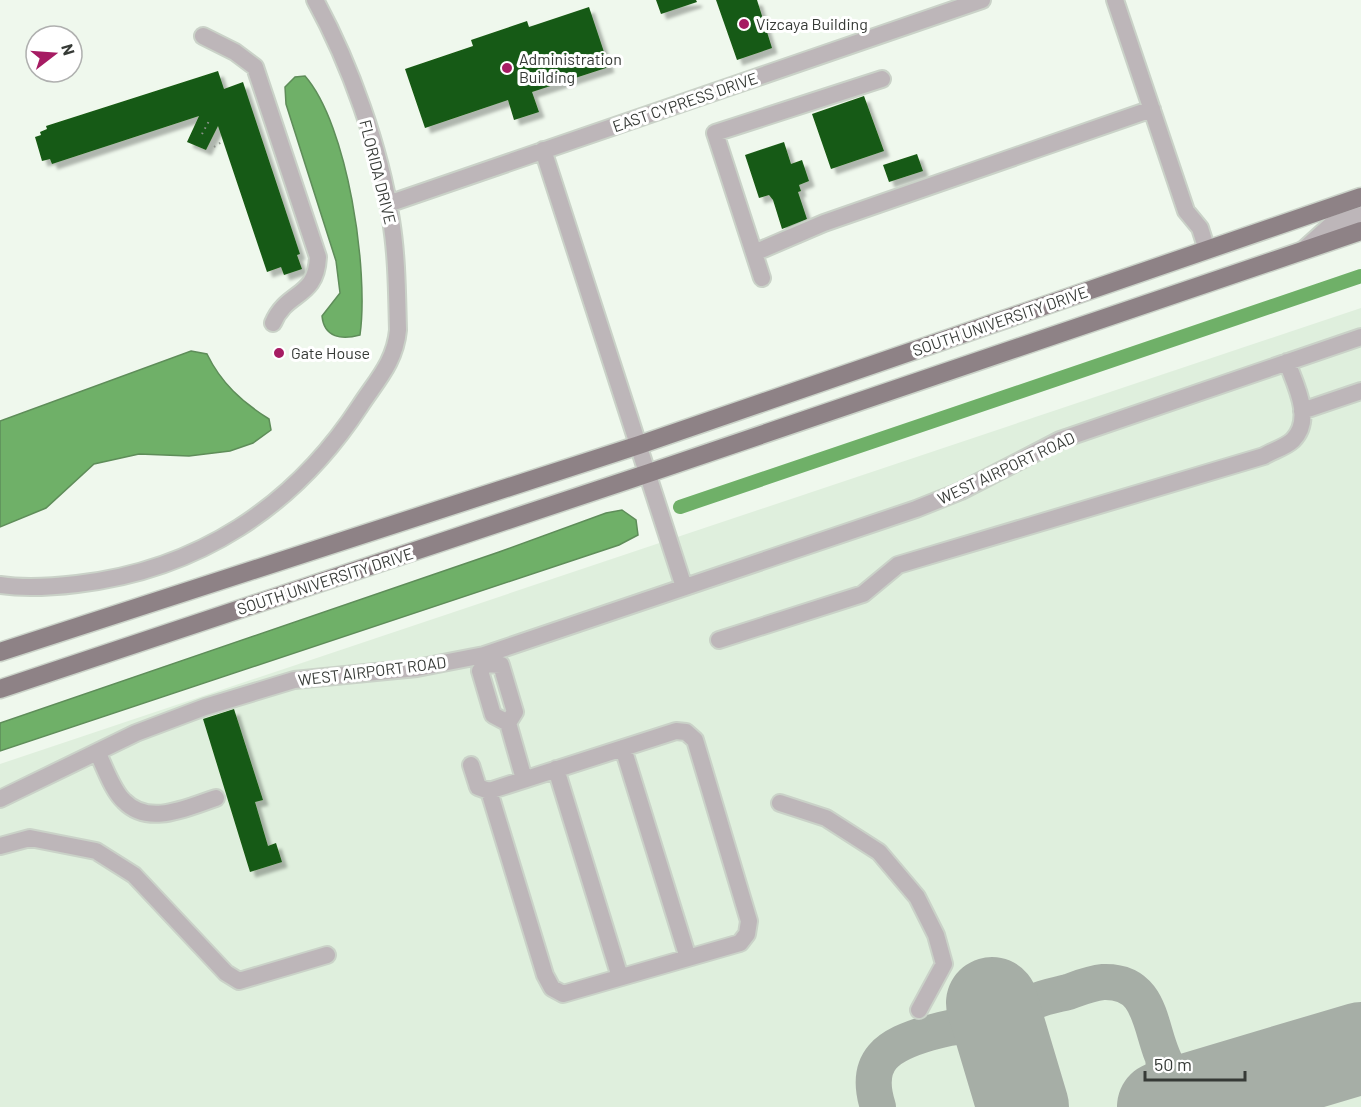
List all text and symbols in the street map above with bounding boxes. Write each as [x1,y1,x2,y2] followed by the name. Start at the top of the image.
[756,14,868,33] place label: Vizcaya Building
[737,17,751,31] marker: Vizcaya Building
[24,24,84,84] north arrow
[58,42,79,57] text: N
[519,49,622,86] place label: Administration Building
[500,61,514,75] marker: Administration Building
[610,68,760,135] street label: EAST CYPRESS DRIVE
[356,118,401,226] street label: FLORIDA DRIVE
[910,282,1090,359] street label: SOUTH UNIVERSITY DRIVE
[291,343,370,362] place label: Gate House
[272,346,286,360] marker: Gate House
[934,427,1077,508] street label: WEST AIRPORT ROAD
[234,543,415,618] street label: SOUTH UNIVERSITY DRIVE
[297,652,447,689] street label: WEST AIRPORT ROAD
[1145,1044,1246,1082] scale bar
[1154,1053,1192,1075] text: 50 m

